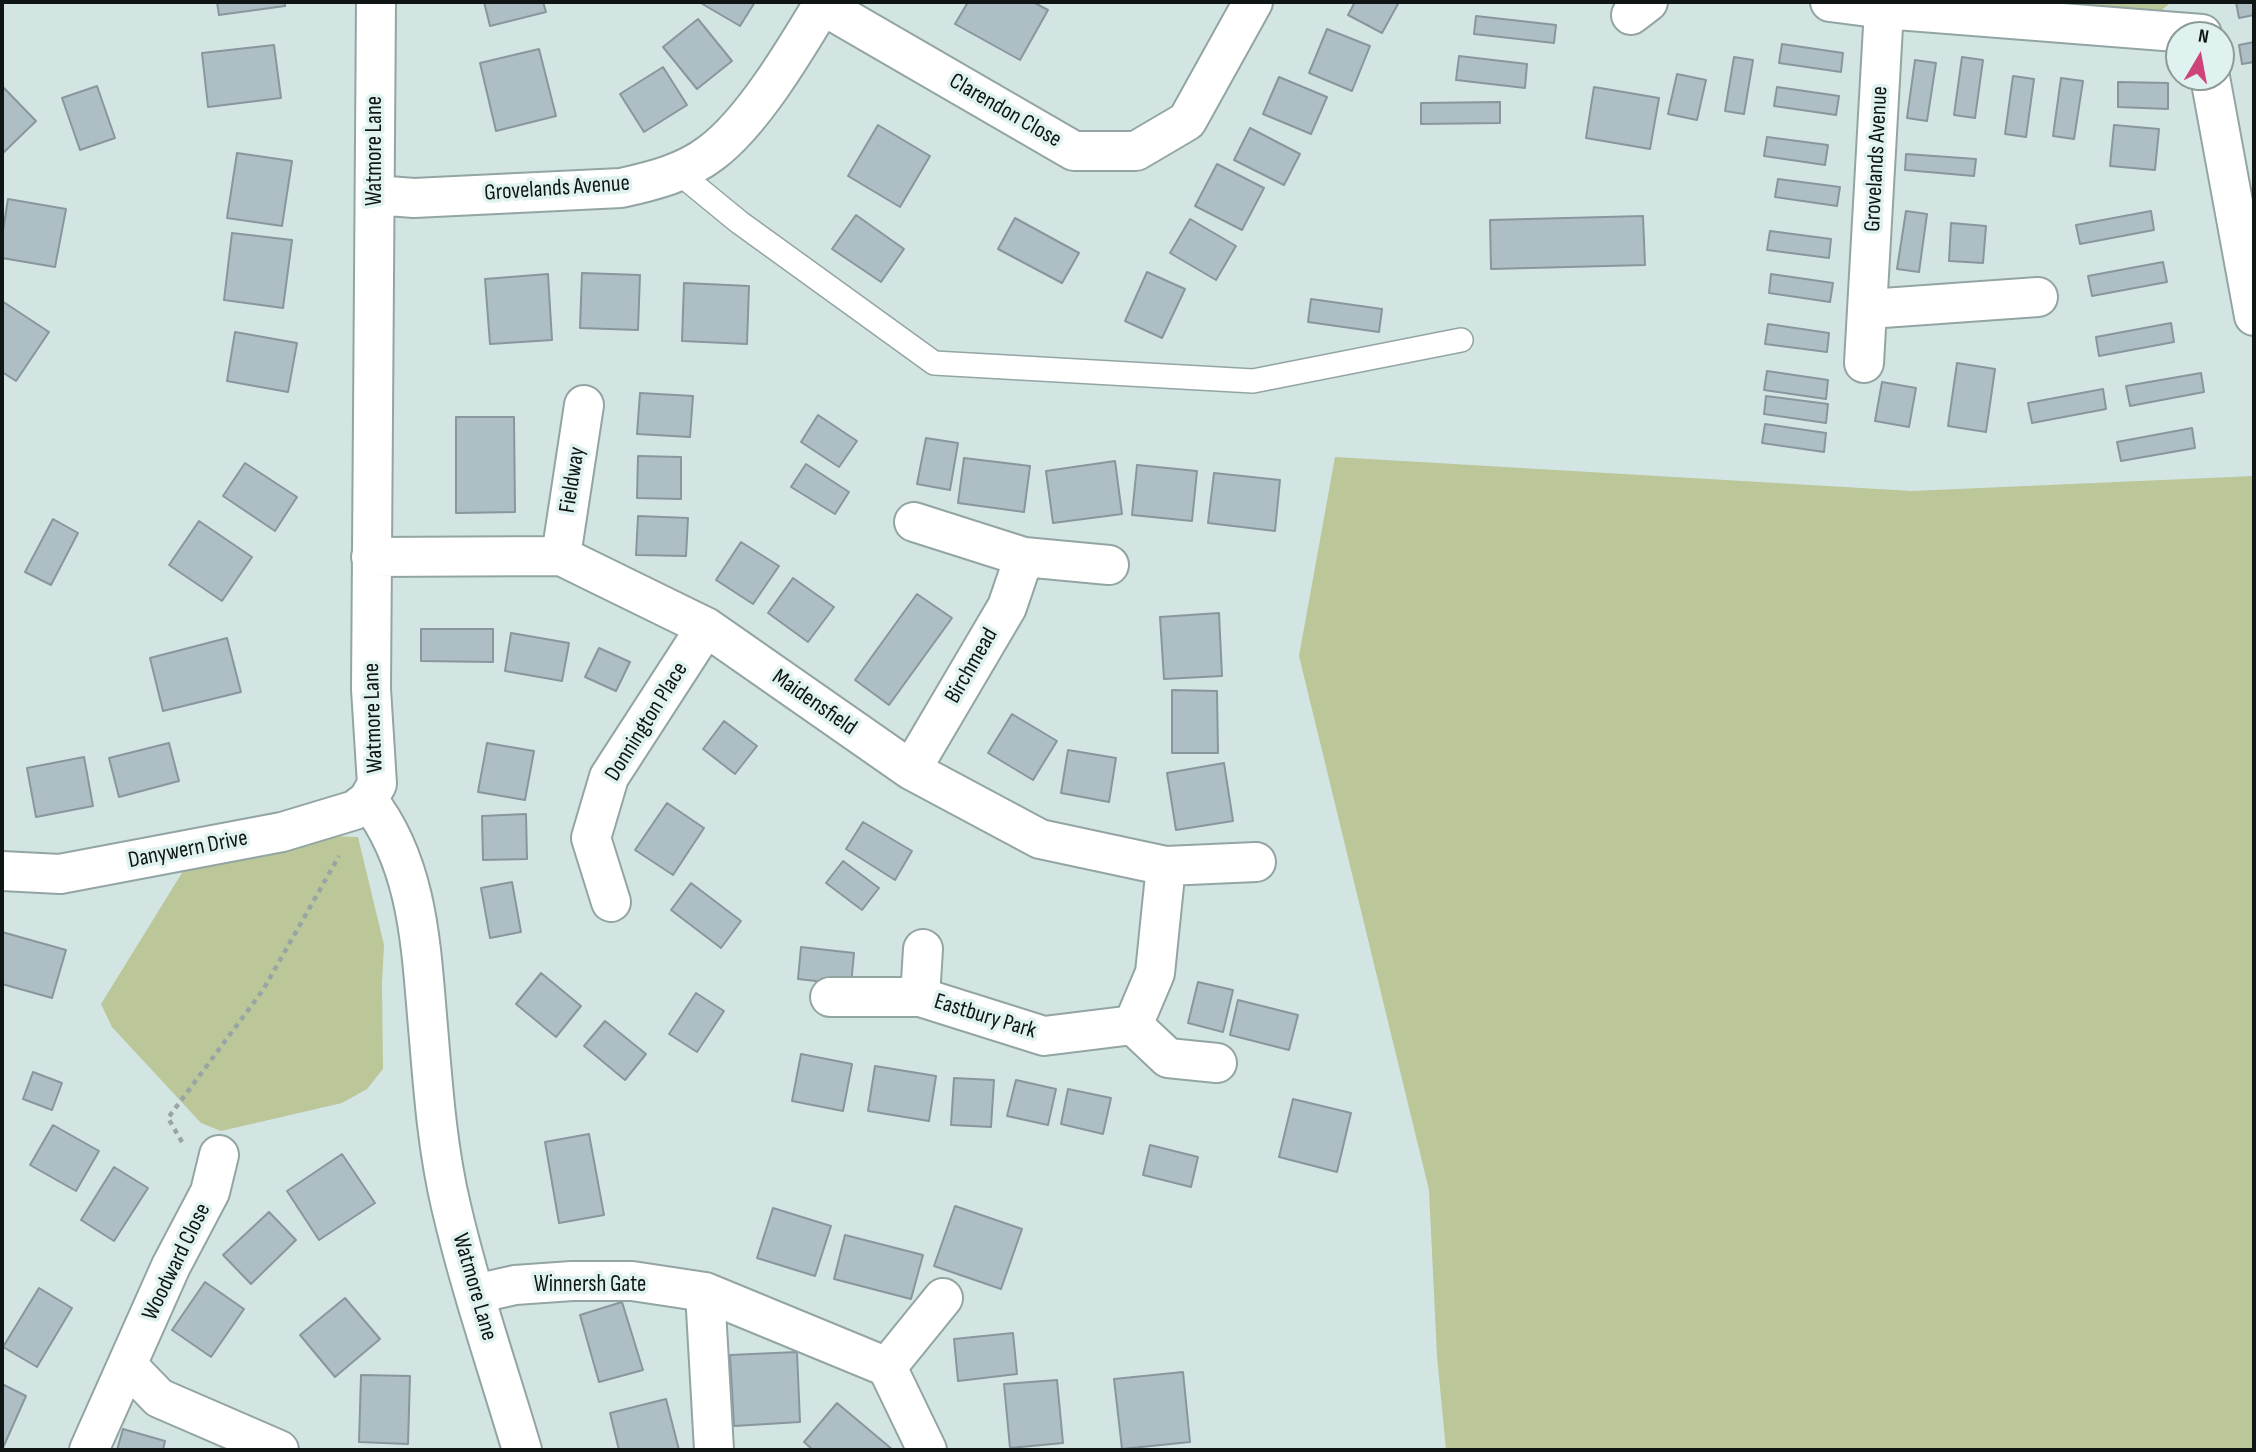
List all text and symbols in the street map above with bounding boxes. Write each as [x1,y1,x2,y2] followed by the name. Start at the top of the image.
[2165,21,2235,91] north arrow
[2196,25,2210,49] text: N
[944,68,1066,154] street label: Clarendon Close
[1859,85,1895,233] street label: Grovelands Avenue
[361,96,389,206] street label: Watmore Lane
[483,170,631,208] street label: Grovelands Avenue
[554,445,592,515] street label: Fieldway
[939,623,1005,709] street label: Birchmead
[600,658,694,786] street label: Donnington Place
[358,662,390,774] street label: Watmore Lane
[766,664,862,742] street label: Maidensfield
[126,825,250,875] street label: Danywern Drive
[931,988,1039,1046] street label: Eastbury Park
[137,1199,217,1325] street label: Woodward Close
[446,1230,502,1344] street label: Watmore Lane
[534,1271,646,1299] street label: Winnersh Gate

